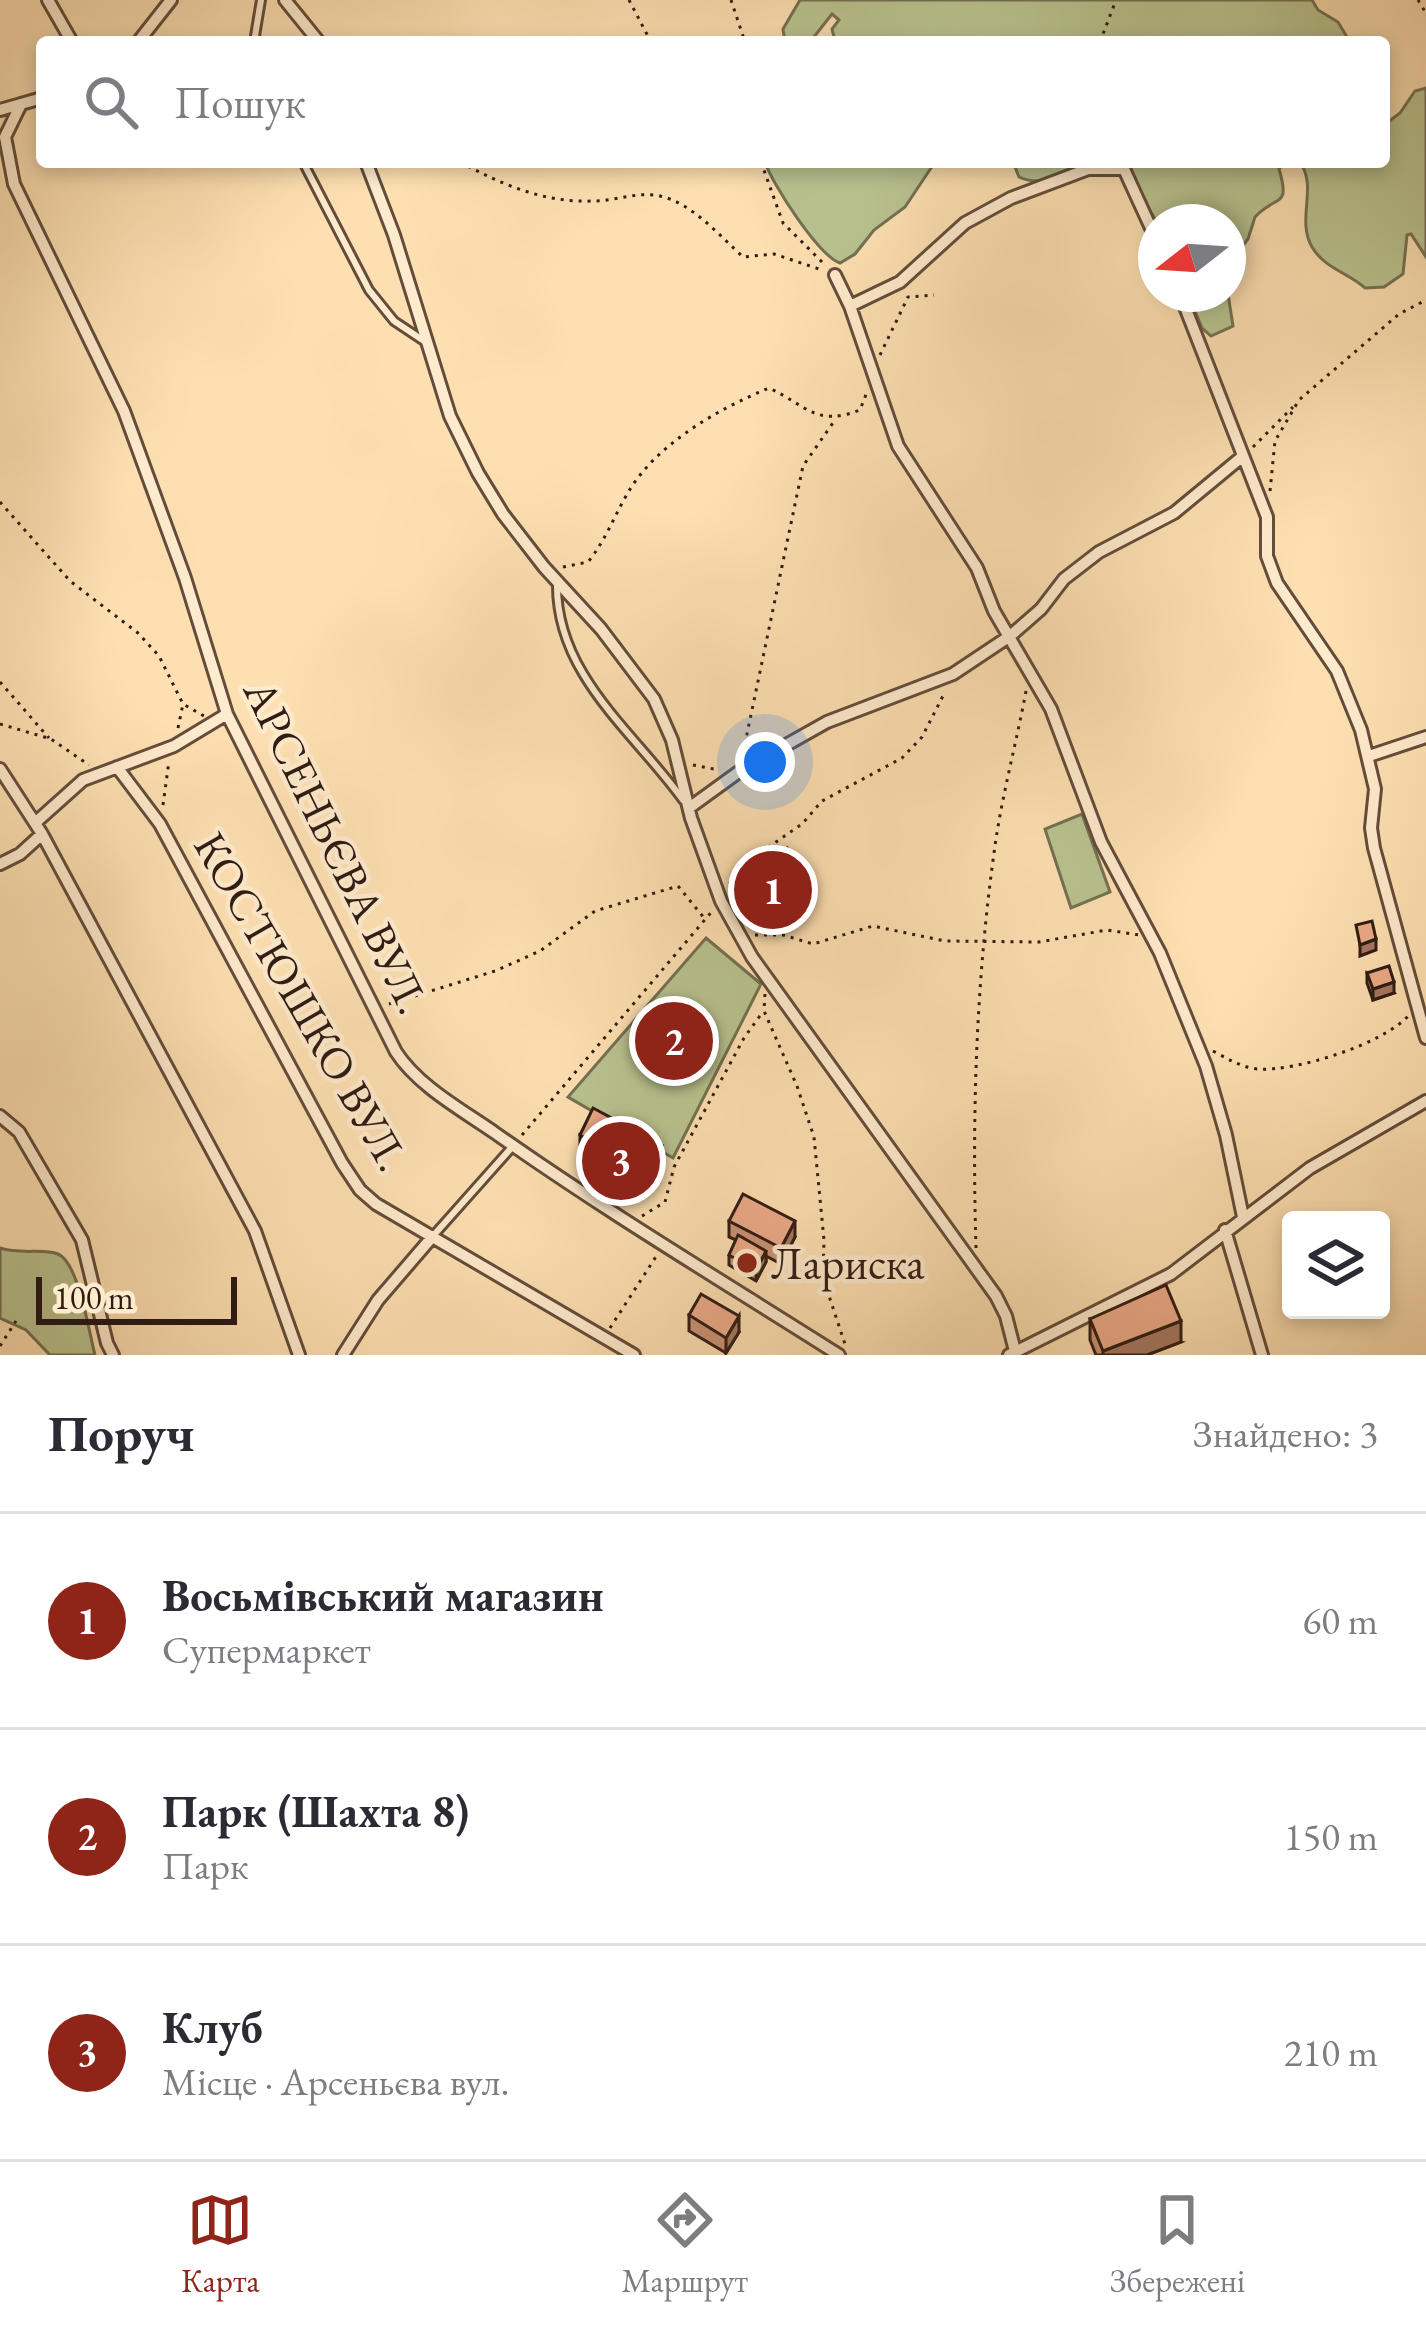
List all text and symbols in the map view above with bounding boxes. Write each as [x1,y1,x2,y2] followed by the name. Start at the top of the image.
[36,36,1390,168] search box
[78,69,144,135] icon: search
[174,73,306,131] text: Пошук
[1138,204,1246,312] north arrow
[231,668,443,1023] street label: АРСЕНЬЄВА ВУЛ.
[735,732,795,792] your location
[181,821,423,1181] street label: КОСТЮШКО ВУЛ.
[734,845,812,935] pin: 1
[635,996,713,1086] pin: 2
[582,1116,660,1206] pin: 3
[1282,1211,1390,1319] map controls
[1282,1211,1390,1319] button: layers
[771,1234,925,1292] place label: Лариска
[734,1250,760,1276] marker: Лариска
[36,1271,237,1324] scale bar
[54,1276,134,1319] text: 100 m
[48,1400,194,1466] text: Поруч
[1193,1408,1378,1459] text: Знайдено: 3
[162,1566,604,1624] text: Восьмівський магазин
[77,1595,97,1646] text: 1
[1302,1595,1378,1646] text: 60 m
[162,1624,371,1675] text: Супермаркет
[162,1782,469,1840] text: Парк (Шахта 8)
[77,1811,97,1862] text: 2
[1284,1811,1378,1862] text: 150 m
[162,1840,249,1891] text: Парк
[162,1998,263,2056] text: Клуб
[77,2027,97,2078] text: 3
[1284,2027,1378,2078] text: 210 m
[162,2056,509,2107] text: Місце · Арсеньєва вул.
[181,2187,260,2302] tab: Карта
[621,2187,748,2302] tab: Маршрут
[1110,2187,1245,2302] tab: Збережені

